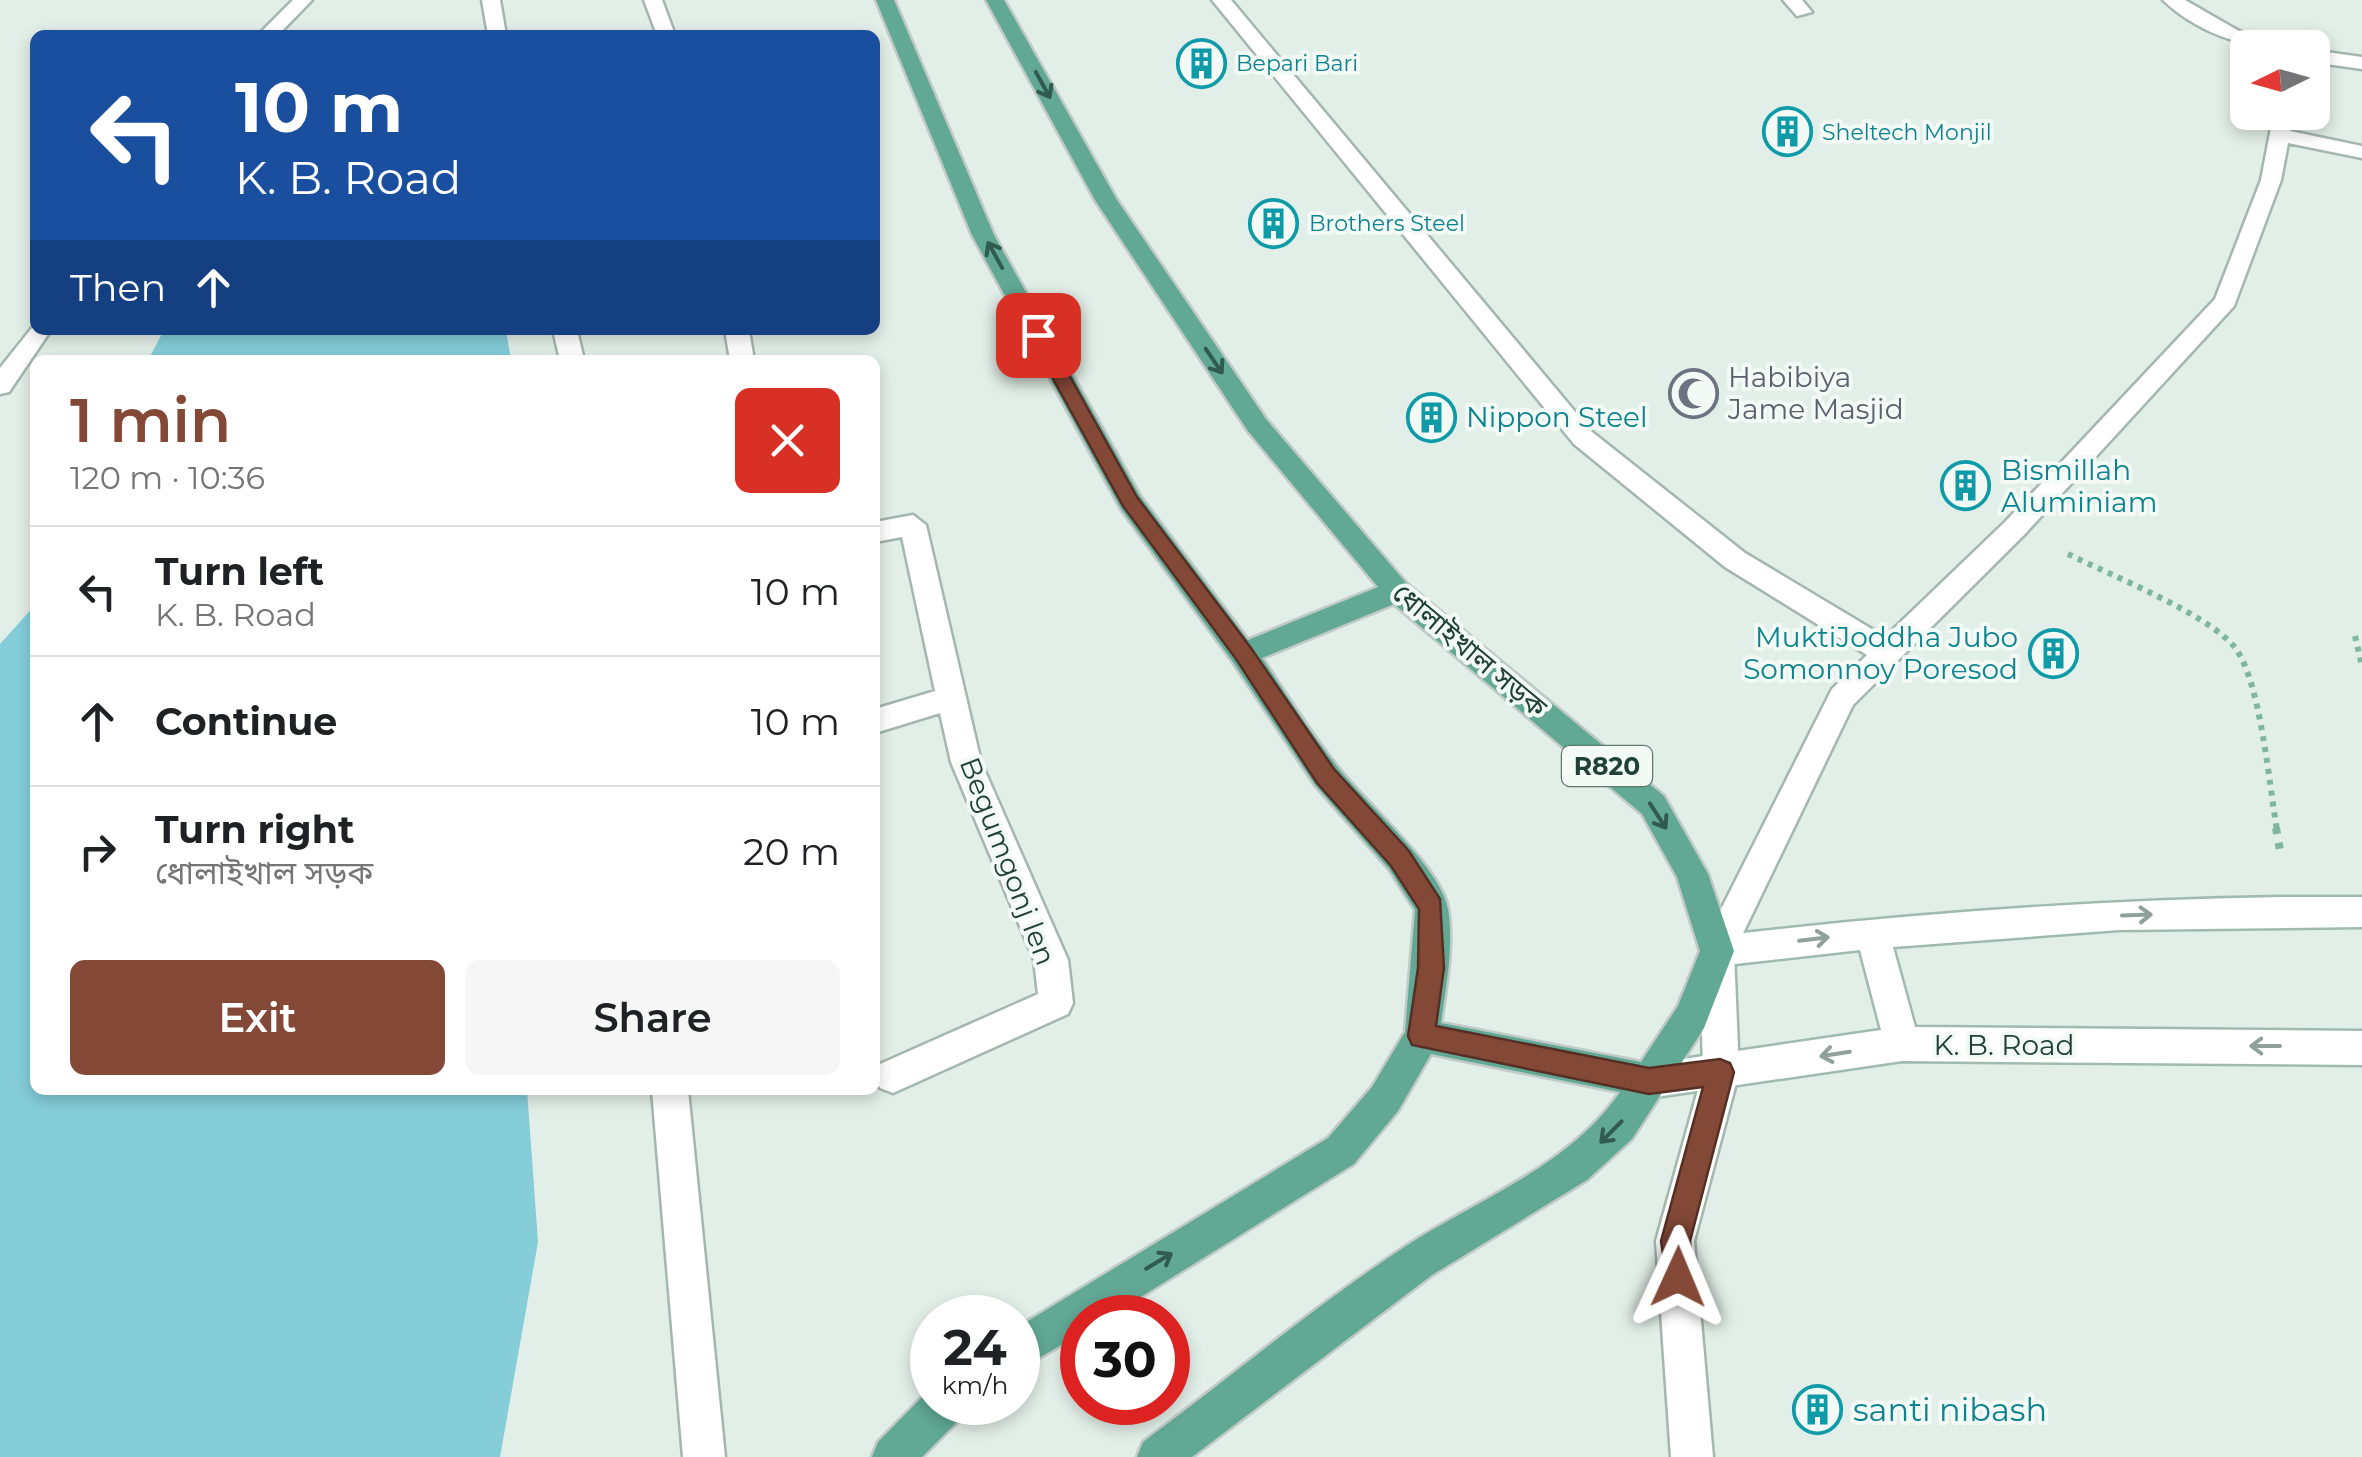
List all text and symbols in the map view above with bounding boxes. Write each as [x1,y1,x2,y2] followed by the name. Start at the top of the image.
[2230,30,2330,130] north arrow
[2230,30,2330,130] map controls
[1175,37,1227,89] building icon: Bepari Bari
[1236,50,1358,77] place label: Bepari Bari
[235,64,403,150] text: 10 m
[1034,69,1054,99] one-way arrow
[70,70,200,200] icon: left
[1761,106,1813,158] building icon: Sheltech Monjil
[1822,119,1992,146] place label: Sheltech Monjil
[235,150,461,205] text: K. B. Road
[1248,197,1300,249] building icon: Brothers Steel
[1309,210,1465,237] place label: Brothers Steel
[984,241,1004,271] one-way arrow
[186,260,241,315] icon: ahead
[70,264,166,311] text: Then
[996,293,1081,378] pin
[1011,308,1066,363] icon: arrive
[1204,347,1224,374] one-way arrow
[1727,360,1904,426] place label: Habibiya Jame Masjid
[1667,367,1719,419] mosque icon: Habibiya Jame Masjid
[70,384,231,457] text: 1 min
[735,388,840,493] button: close
[1405,391,1457,443] building icon: Nippon Steel
[1466,400,1648,434] place label: Nippon Steel
[2001,453,2157,519] place label: Bismillah Aluminiam
[70,458,265,497] text: 120 m · 10:36
[1940,460,1992,512] building icon: Bismillah Aluminiam
[155,548,324,595] text: Turn left
[70,564,125,619] icon: left
[751,568,840,615] text: 10 m
[1386,576,1554,725] street label: ধোলাইখাল সড়ক
[155,595,316,634] text: K. B. Road
[1743,620,2018,686] place label: MuktiJoddha Jubo Somonnoy Poresod
[2027,627,2079,679] building icon: MuktiJoddha Jubo Somonnoy Poresod
[70,694,125,749] icon: ahead
[155,698,337,745] text: Continue
[751,698,840,745] text: 10 m
[1562,746,1652,786] road number: R820
[953,752,1063,970] street label: Begumgonj len
[1648,801,1668,830] one-way arrow
[155,806,354,853] text: Turn right
[70,824,125,879] icon: right
[743,828,840,875] text: 20 m
[155,853,373,892] text: ধোলাইখাল সড়ক
[2121,906,2153,925] one-way arrow
[1797,929,1829,948] one-way arrow
[70,960,445,1075] button: Exit
[465,960,840,1075] button: Share
[1934,1028,2074,1062] street label: K. B. Road
[2249,1036,2282,1056] one-way arrow
[1820,1046,1852,1064] one-way arrow
[1599,1120,1623,1144] one-way arrow
[1626,1225,1730,1329] position arrow
[1144,1251,1173,1271] one-way arrow
[1060,1295,1190,1425] speed limit sign: 30
[943,1317,1007,1378] text: 24
[942,1370,1008,1400] text: km/h
[1792,1384,1844,1436] building icon: santi nibash
[1853,1390,2047,1429] place label: santi nibash

